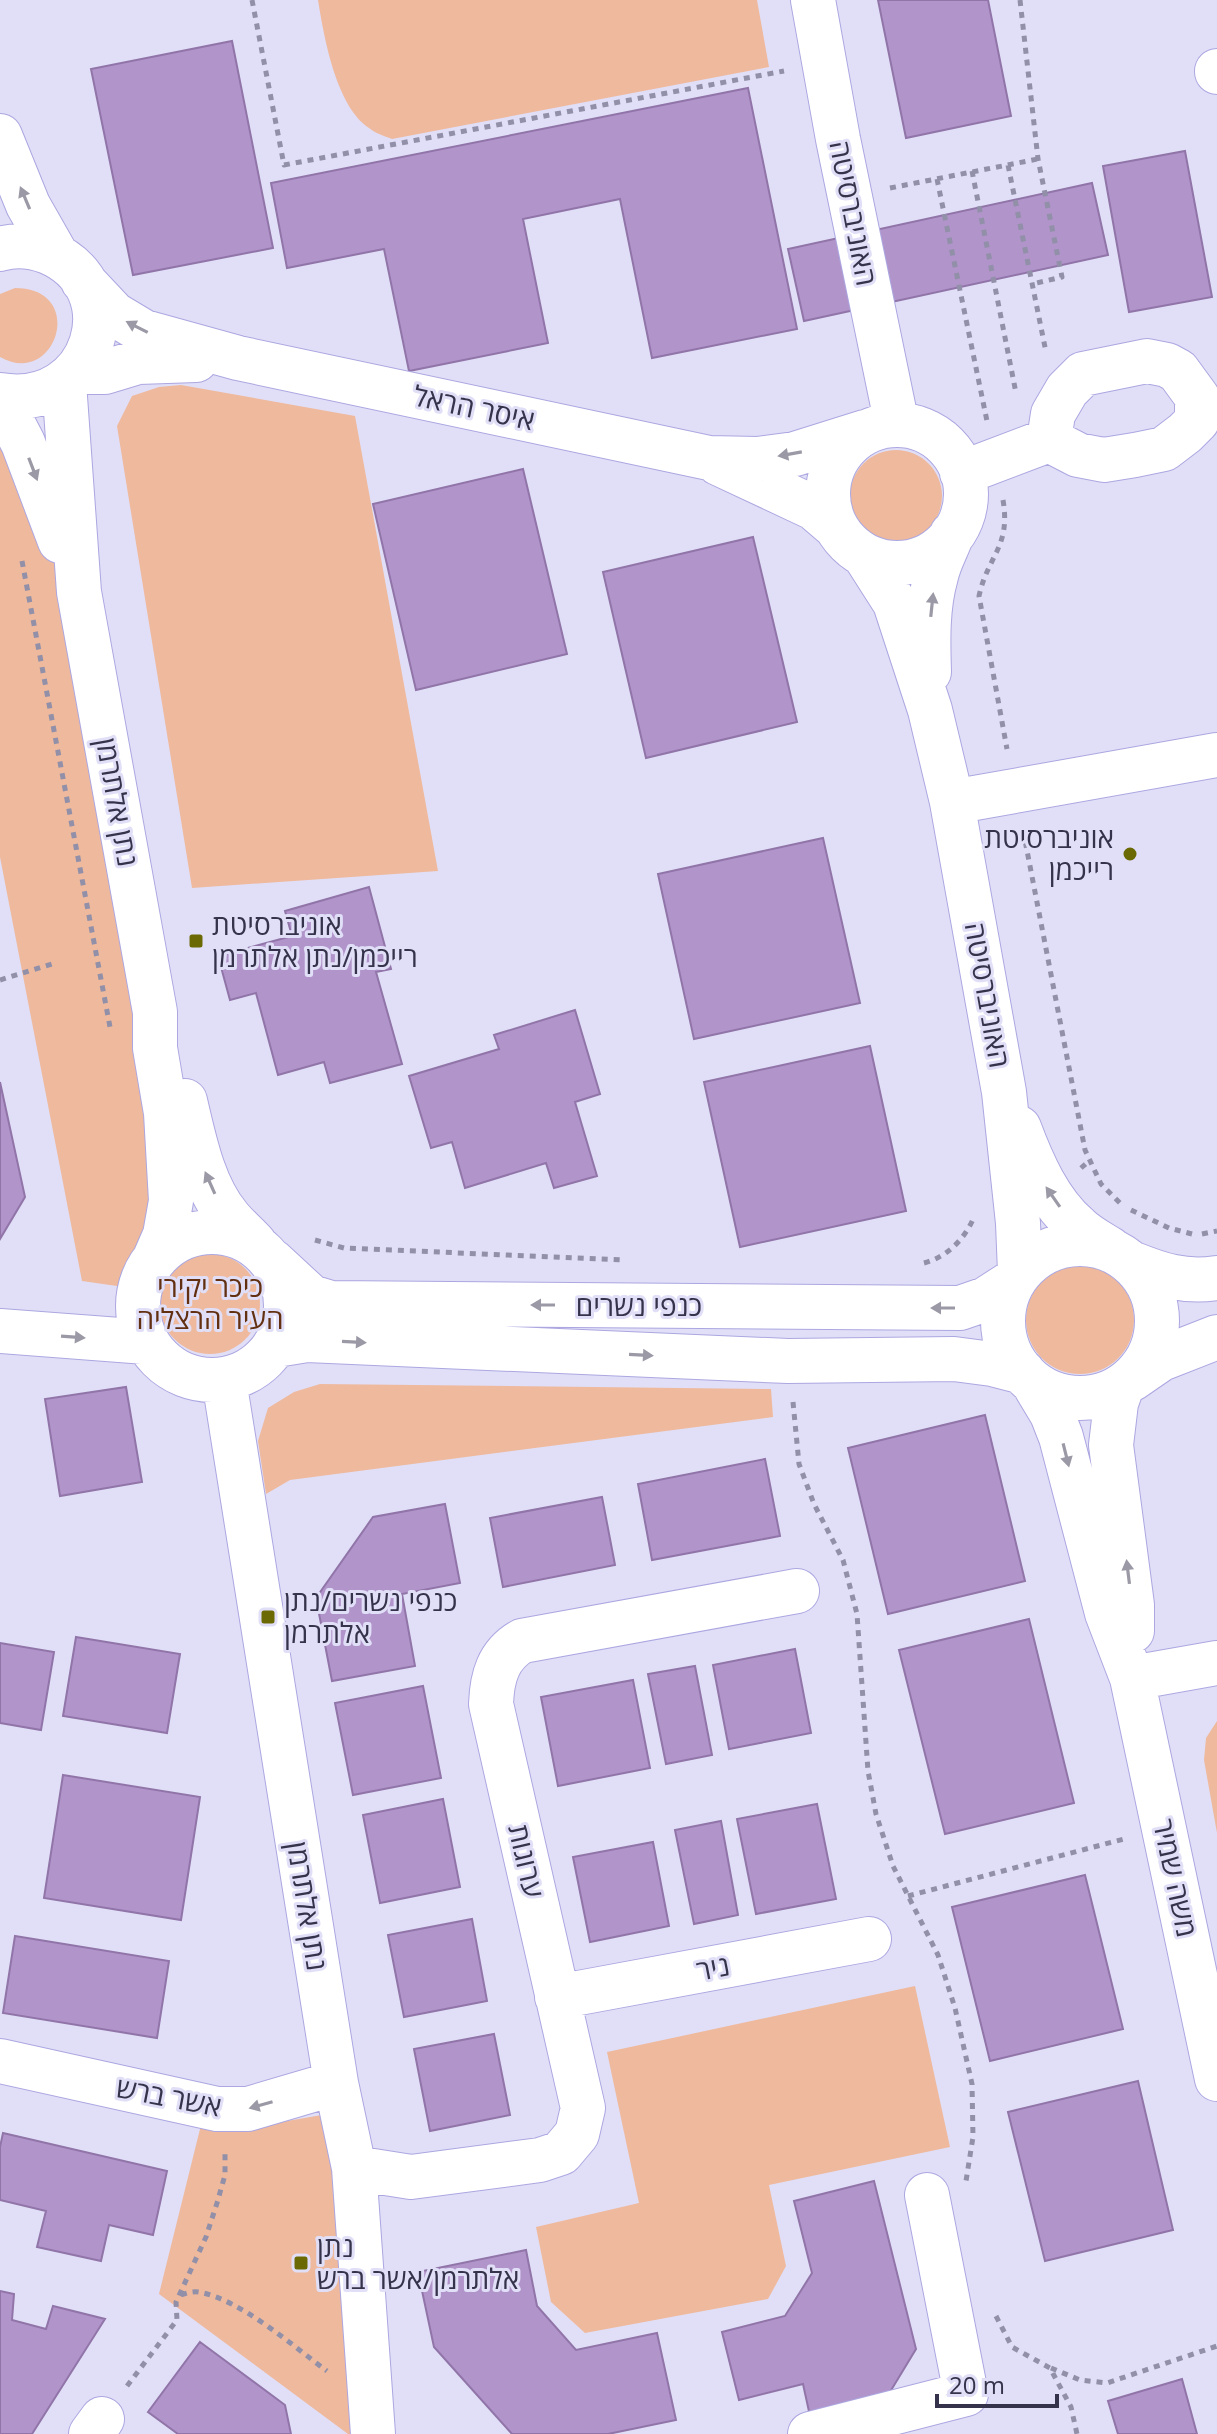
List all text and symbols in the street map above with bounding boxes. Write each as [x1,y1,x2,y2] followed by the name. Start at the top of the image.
[821,137,887,289] street label: האוניברסיטה
[18,186,31,210] one-way arrow
[125,320,148,334] one-way arrow
[410,376,538,438] street label: איסר הראל
[777,448,802,461] one-way arrow
[27,457,40,481] one-way arrow
[925,592,938,617] one-way arrow
[88,734,148,869] street label: נתן אלתרמן
[984,818,1114,888] place label: אוניברסיטת רייכמן
[1121,845,1139,863] marker: אוניברסיטת רייכמן
[212,905,418,975] place label: אוניברסיטת רייכמן/נתן אלתרמן
[956,919,1019,1071] street label: האוניברסיטה
[187,932,205,950] marker: אוניברסיטת רייכמן/נתן אלתרמן
[203,1171,217,1195] one-way arrow
[1046,1186,1061,1207] one-way arrow
[136,1267,284,1337] park label: כיכר יקירי העיר הרצליה
[576,1286,702,1324] street label: כנפי נשרים
[530,1299,555,1311] one-way arrow
[930,1302,955,1314] one-way arrow
[61,1331,86,1344] one-way arrow
[342,1335,367,1348] one-way arrow
[629,1348,654,1361] one-way arrow
[1060,1442,1072,1467] one-way arrow
[1121,1559,1134,1584] one-way arrow
[284,1581,457,1651] place label: כנפי נשרים/נתן אלתרמן
[259,1608,277,1626] marker: כנפי נשרים/נתן אלתרמן
[1145,1815,1207,1940] street label: משה שמיר
[500,1821,554,1901] street label: ערוגות
[279,1839,337,1973] street label: נתן אלתרמן
[693,1945,733,1989] street label: ניר
[114,2067,225,2125] street label: אשר ברש
[248,2100,273,2112] one-way arrow
[317,2227,519,2297] place label: נתן אלתרמן/אשר ברש
[292,2254,310,2272] marker: נתן אלתרמן/אשר ברש
[937,2358,1057,2408] scale bar
[949,2368,1005,2401] text: 20 m

